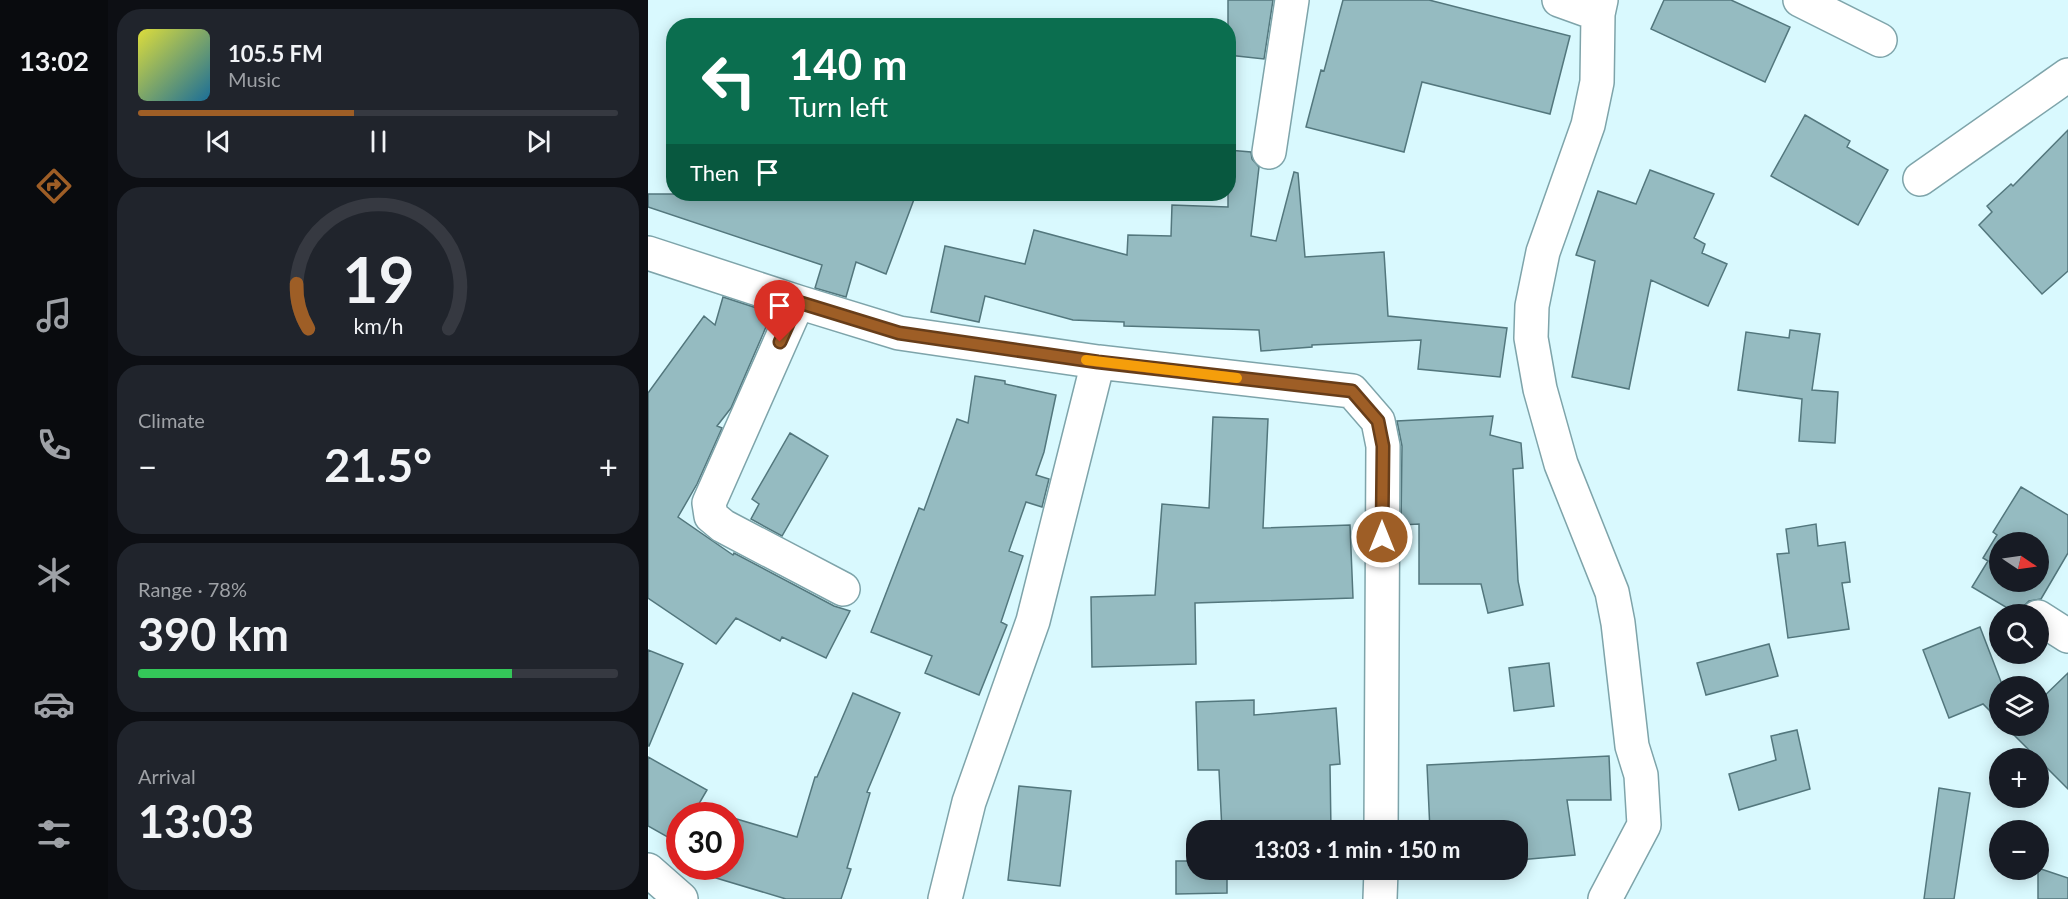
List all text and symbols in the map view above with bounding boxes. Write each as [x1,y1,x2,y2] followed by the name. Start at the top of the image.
[789,39,907,89] text: 140 m
[228,40,323,67] text: 105.5 FM
[690,42,768,120] icon: left
[19,44,89,77] text: 13:02
[228,67,281,91] text: Music
[789,90,888,123] text: Turn left
[202,125,235,158] icon: previous
[362,125,395,158] icon: pause
[522,125,555,158] icon: next
[751,156,784,189] icon: arrive
[690,159,739,186] text: Then
[33,165,75,207] icon: directions
[342,241,414,316] text: 19
[754,280,805,342] pin
[763,289,796,322] icon: arrive
[33,294,75,336] icon: music
[353,313,403,339] text: km/h
[138,408,205,432] text: Climate
[33,424,75,466] icon: phone
[324,438,432,492] text: 21.5°
[138,446,157,486] text: −
[599,446,618,486] text: +
[1350,505,1414,569] position arrow
[1989,532,2049,592] north arrow
[1989,532,2049,880] map controls
[33,554,75,596] icon: climate
[138,577,247,601] text: Range · 78%
[1989,604,2049,664] button: search
[138,607,289,661] text: 390 km
[1989,676,2049,736] button: layers
[33,683,75,725] icon: car
[1989,748,2049,808] button: +
[138,764,196,788] text: Arrival
[138,794,254,848] text: 13:03
[666,802,744,880] speed limit sign: 30
[33,813,75,855] icon: filters
[1989,820,2049,880] button: −
[1254,836,1460,863] text: 13:03 · 1 min · 150 m

